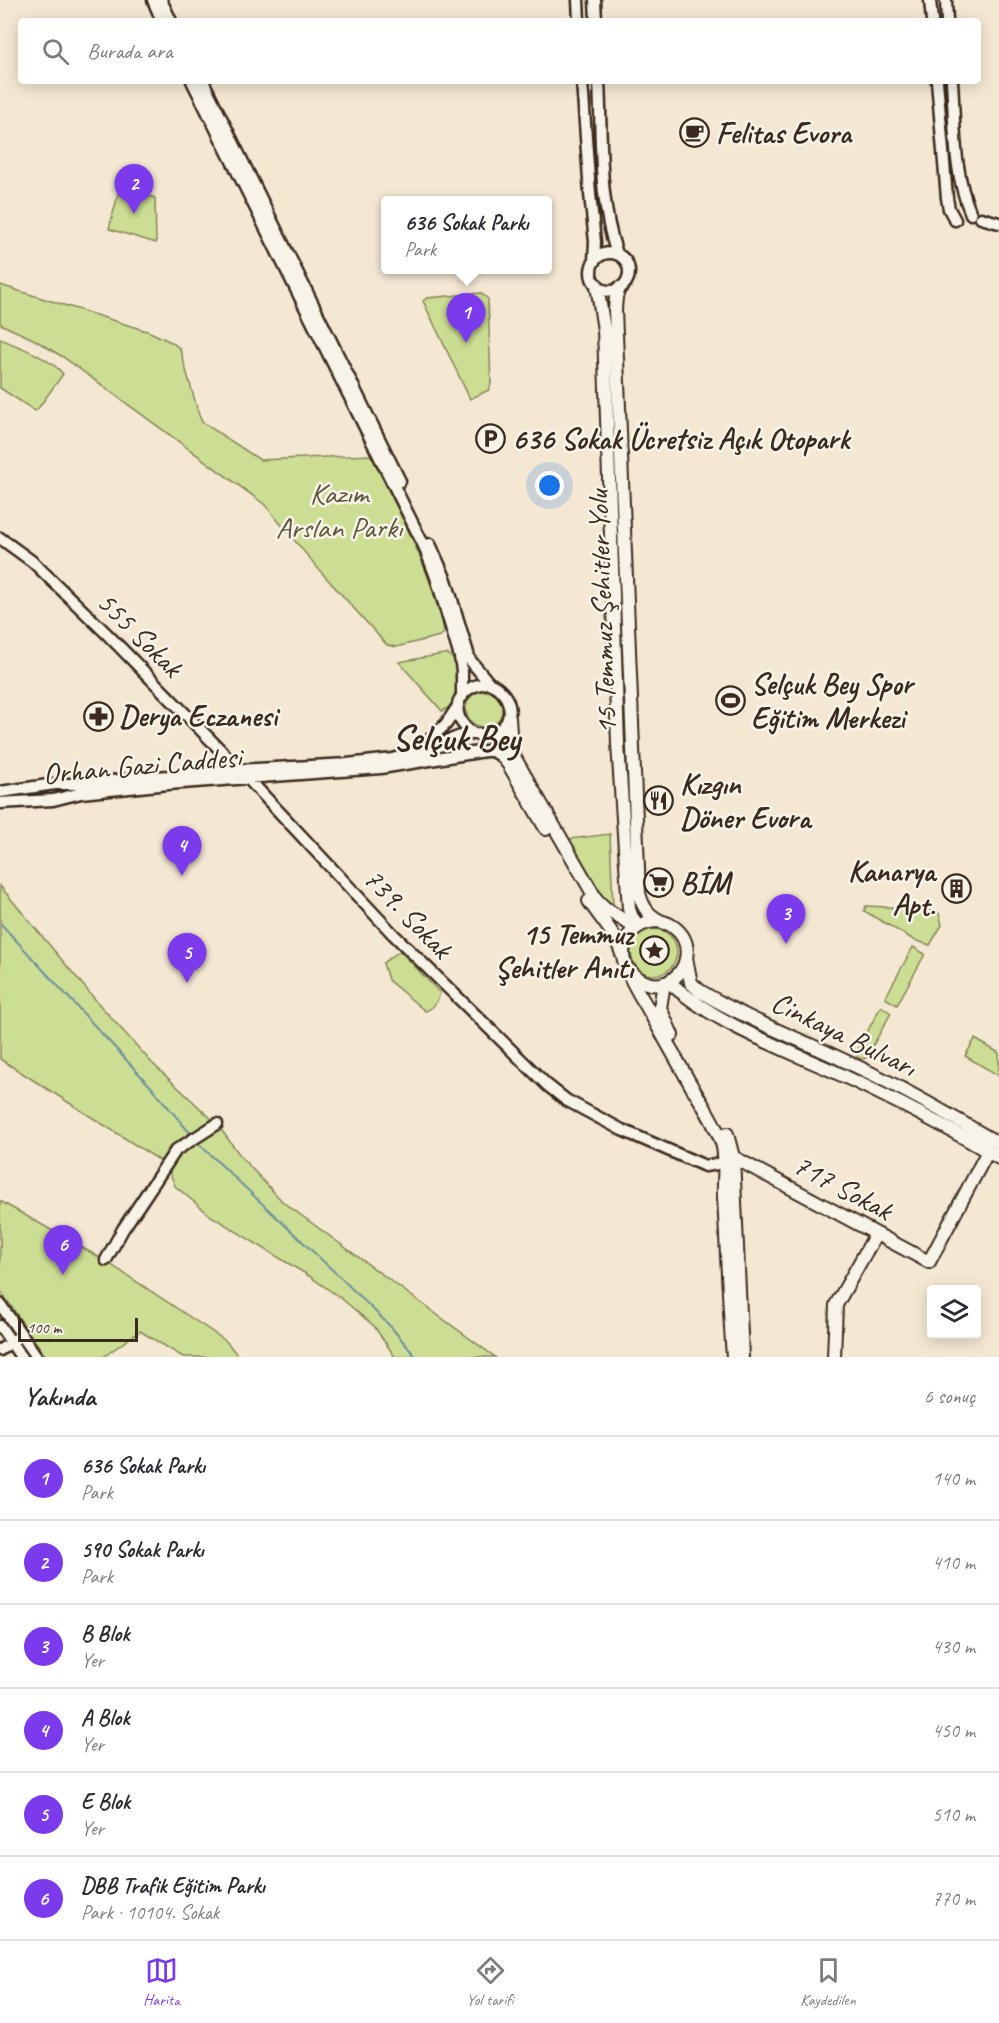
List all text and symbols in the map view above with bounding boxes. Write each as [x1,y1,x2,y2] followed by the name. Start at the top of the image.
[18,18,981,84] search box
[39,35,72,68] icon: search
[87,37,173,65] text: Burada ara
[716,114,854,152] place label: Felitas Evora
[679,117,711,149] cafe icon: Felitas Evora
[114,164,154,214] pin: 2
[381,196,552,274] popup
[404,209,529,237] text: 636 Sokak Parkı
[404,237,436,262] text: Park
[446,294,486,343] pin: 1
[512,420,852,458] place label: 636 Sokak Ücretsiz Açık Otopark
[475,423,507,455] parking icon: 636 Sokak Ücretsiz Açık Otopark
[535,471,564,500] your location
[276,474,404,546] park label: Kazım Arslan Parkı
[579,487,625,735] street label: 15 Temmuz Şehitler Yolu
[89,583,193,687] street label: 555 Sokak
[751,665,916,737] place label: Selçuk Bey Spor Eğitim Merkezi
[714,685,746,717] sports icon: Selçuk Bey Spor Eğitim Merkezi
[119,697,281,736] place label: Derya Eczanesi
[82,700,114,732] pharmacy icon: Derya Eczanesi
[392,715,523,761] district label: Selçuk Bey
[41,737,246,793] street label: Orhan Gazi Caddesi
[680,765,813,837] place label: Kızgın Döner Evora
[643,785,675,817] restaurant icon: Kızgın Döner Evora
[162,826,201,876] pin: 4
[848,852,937,924] place label: Kanarya Apt.
[355,859,462,968] street label: 739. Sokak
[680,864,734,902] place label: BİM
[643,867,675,899] supermarket icon: BİM
[940,872,972,904] building icon: Kanarya Apt.
[766,894,806,944] pin: 3
[495,915,636,987] place label: 15 Temmuz Şehitler Anıtı
[168,934,207,983] pin: 5
[638,935,670,967] place icon: 15 Temmuz Şehitler Anıtı
[765,983,924,1086] street label: Cinkaya Bulvarı
[787,1145,901,1230] street label: 717 Sokak
[44,1226,82,1275] pin: 6
[927,1285,981,1339] map controls
[927,1285,981,1339] button: layers
[18,1315,138,1342] scale bar
[27,1318,61,1338] text: 100 m
[24,1380,95,1413] text: Yakında
[924,1384,975,1409] text: 6 sonuç
[81,1452,205,1480] text: 636 Sokak Parkı
[39,1466,48,1491] text: 1
[932,1466,975,1491] text: 140 m
[81,1480,113,1505] text: Park
[81,1536,204,1564] text: 590 Sokak Parkı
[39,1550,48,1575] text: 2
[932,1550,975,1575] text: 410 m
[81,1564,113,1589] text: Park
[81,1620,129,1648] text: B Blok
[39,1634,48,1659] text: 3
[932,1634,975,1659] text: 430 m
[81,1648,104,1673] text: Yer
[81,1704,129,1732] text: A Blok
[39,1718,48,1743] text: 4
[932,1718,975,1743] text: 450 m
[81,1732,104,1757] text: Yer
[81,1788,130,1816] text: E Blok
[39,1802,48,1827] text: 5
[932,1802,975,1827] text: 510 m
[81,1816,104,1841] text: Yer
[81,1872,265,1900] text: DBB Trafik Eğitim Parkı
[39,1886,48,1911] text: 6
[932,1886,975,1911] text: 770 m
[81,1900,219,1925] text: Park · 10104. Sokak
[143,1954,180,2010] tab: Harita
[467,1954,514,2010] tab: Yol tarifi
[800,1954,856,2010] tab: Kaydedilen

